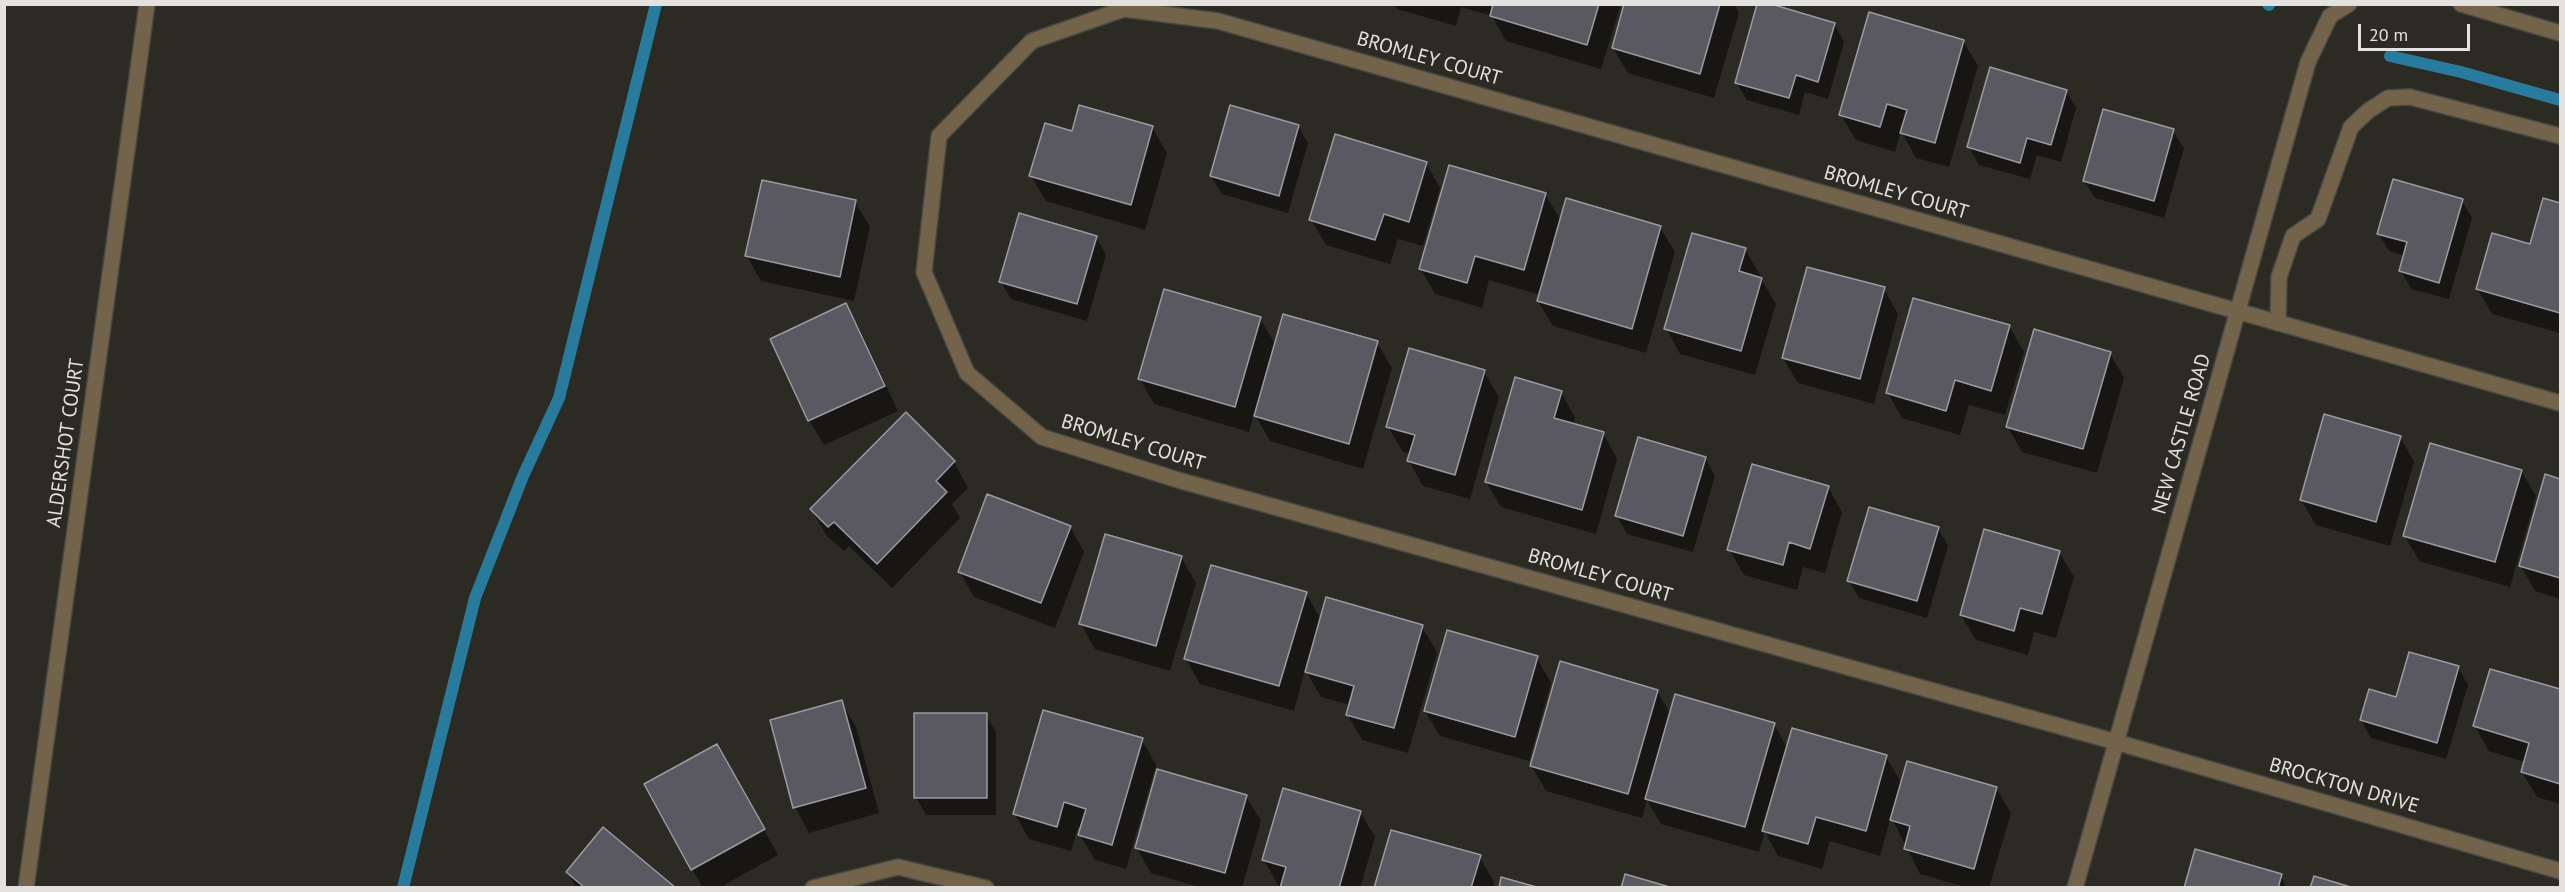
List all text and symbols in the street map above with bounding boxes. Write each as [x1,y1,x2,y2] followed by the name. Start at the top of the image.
[2361,12,2474,50] scale bar
[2369,23,2408,46] text: 20 m
[1354,27,1504,91] street label: BROMLEY COURT
[1821,161,1971,225] street label: BROMLEY COURT
[2148,351,2216,517] street label: NEW CASTLE ROAD
[42,357,90,529] street label: ALDERSHOT COURT
[1058,410,1208,476] street label: BROMLEY COURT
[1525,544,1675,608] street label: BROMLEY COURT
[2266,753,2422,819] street label: BROCKTON DRIVE

